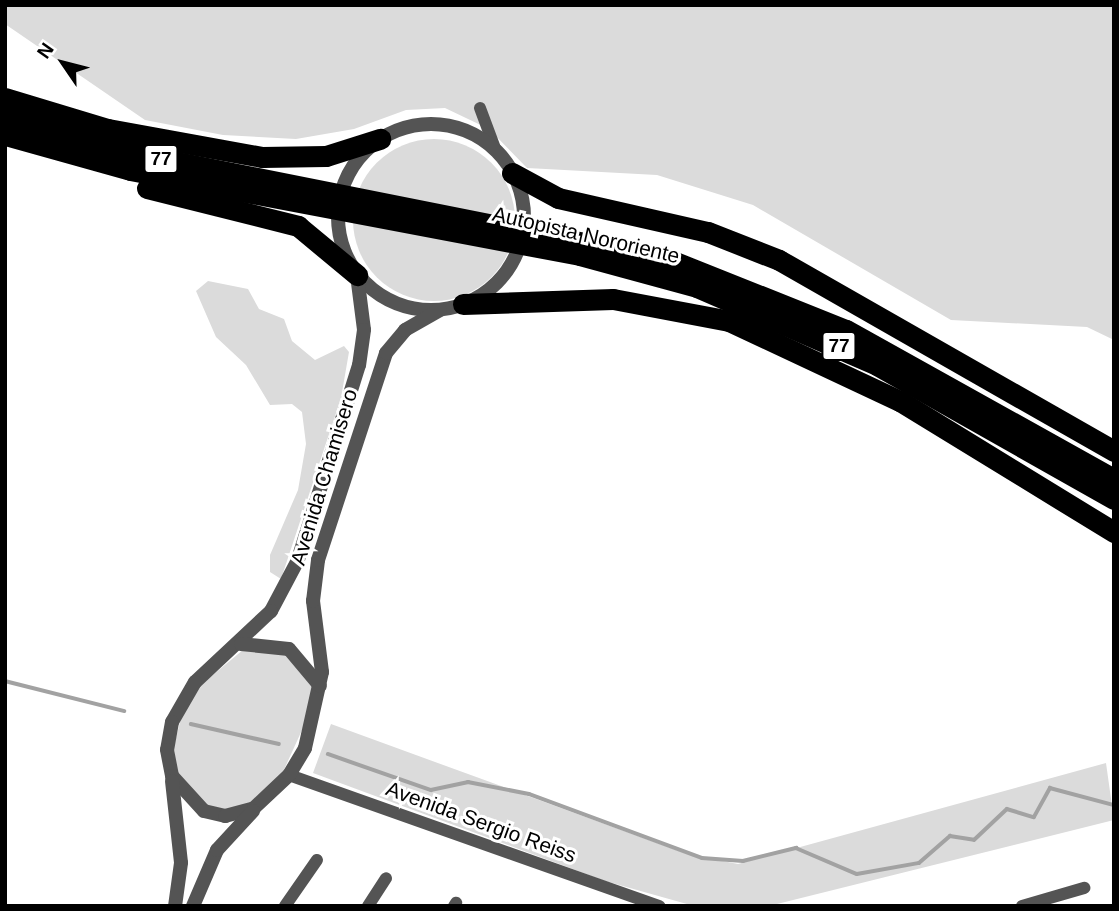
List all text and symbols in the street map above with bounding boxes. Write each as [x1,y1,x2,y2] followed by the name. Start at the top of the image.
[28,28,98,98] north arrow
[33,39,58,62] text: N
[142,144,180,174] road number: 77
[490,201,682,269] street label: Autopista Nororiente
[820,330,858,362] road number: 77
[285,386,363,568] street label: Avenida Chamisero
[383,776,579,868] street label: Avenida Sergio Reiss

